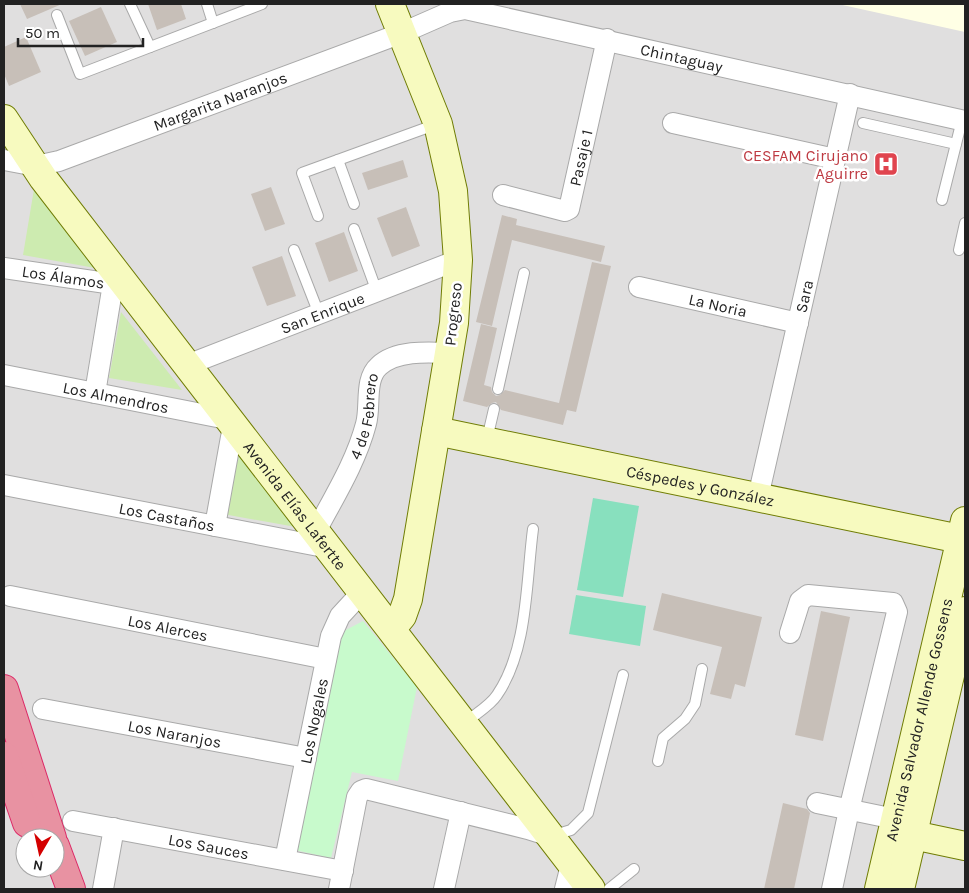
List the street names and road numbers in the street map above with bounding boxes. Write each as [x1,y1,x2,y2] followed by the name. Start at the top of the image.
[639,39,725,76] street label: Chintaguay
[151,67,290,134] street label: Margarita Naranjos
[565,128,596,188] street label: Pasaje 1
[21,261,106,292] street label: Los Álamos
[791,278,817,314] street label: Sara
[440,281,466,347] street label: Progreso
[278,288,367,337] street label: San Enrique
[687,289,749,321] street label: La Noria
[345,370,382,462] street label: 4 de Febrero
[61,377,170,417] street label: Los Almendros
[240,437,351,573] street label: Avenida Elías Lafertte
[625,461,776,510] street label: Céspedes y González
[117,498,216,535] street label: Los Castaños
[881,596,956,843] street label: Avenida Salvador Allende Gossens
[126,610,210,645] street label: Los Alerces
[295,676,332,766] street label: Los Nogales
[126,716,223,752] street label: Los Naranjos
[167,829,251,863] street label: Los Sauces

